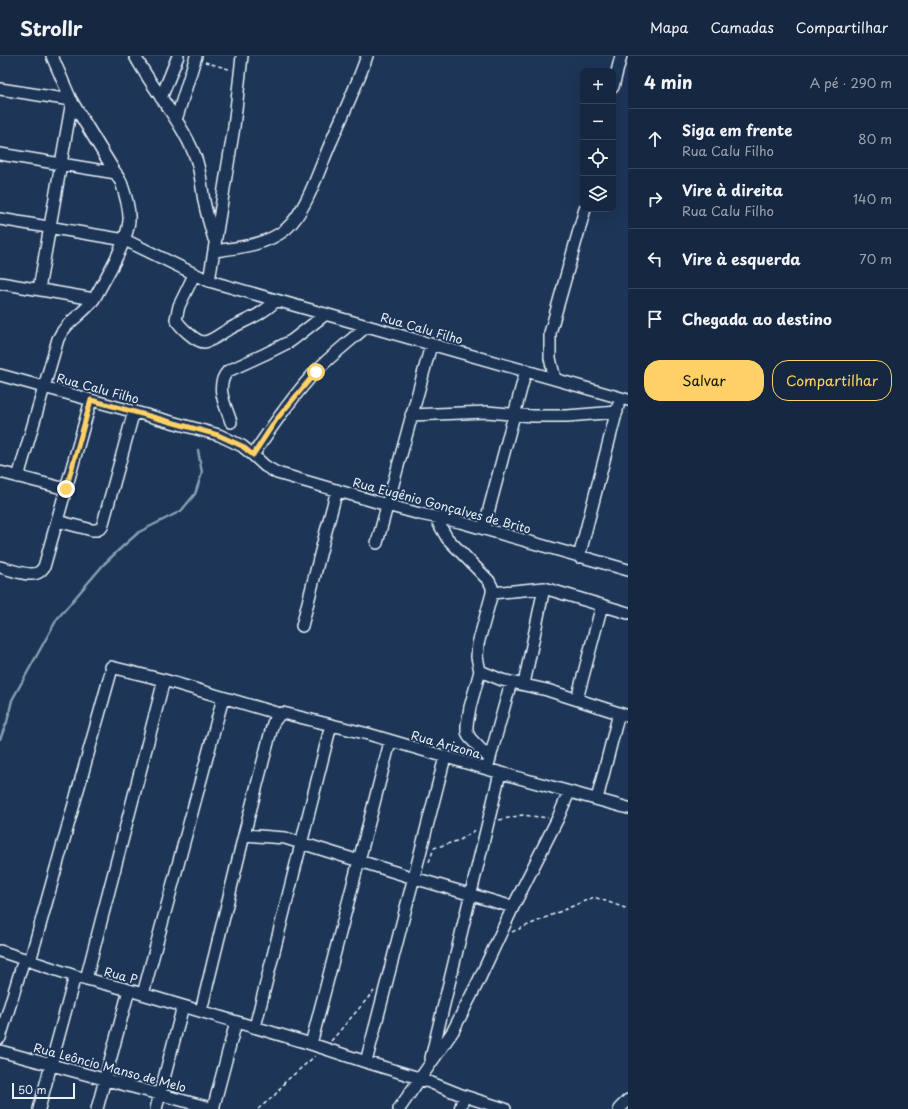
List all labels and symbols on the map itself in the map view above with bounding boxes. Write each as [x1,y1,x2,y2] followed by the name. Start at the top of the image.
[379,308,465,348] street label: Rua Calu Filho
[307,363,325,381] route start
[55,368,141,408] street label: Rua Calu Filho
[351,473,533,538] street label: Rua Eugênio Gonçalves de Brito
[57,480,75,498] route end
[409,726,483,763] street label: Rua Arizona
[102,962,140,988] street label: Rua P
[32,1038,189,1096] street label: Rua Leôncio Manso de Melo
[12,1081,75,1100] scale bar

